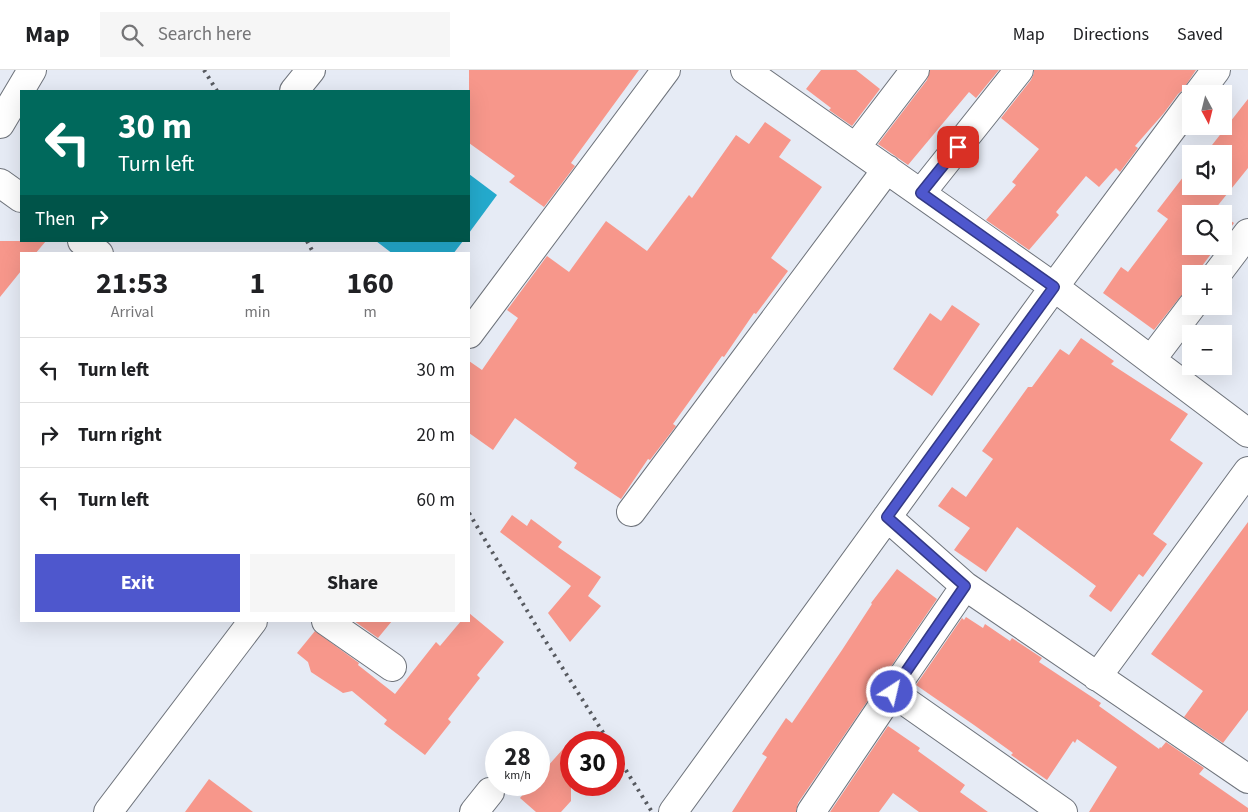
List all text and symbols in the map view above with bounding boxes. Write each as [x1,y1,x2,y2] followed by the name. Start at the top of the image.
[100,12,450,57] search box
[25,17,70,52] text: Map
[118,21,146,49] icon: search
[158,21,251,48] text: Search here
[1013,22,1045,47] text: Map
[1073,22,1149,47] text: Directions
[1177,22,1223,47] text: Saved
[1182,85,1232,135] north arrow
[1182,85,1232,375] map controls
[118,102,192,152] text: 30 m
[35,110,100,175] icon: left
[937,126,979,168] pin
[944,133,972,161] icon: arrive
[1182,145,1232,195] button: sound
[118,148,194,180] text: Turn left
[85,205,113,233] icon: right
[1182,205,1232,255] button: search
[35,206,75,233] text: Then
[96,262,168,305] text: 21:53
[249,262,265,305] text: 1
[346,262,394,305] text: 160
[1182,265,1232,315] button: +
[111,301,154,323] text: Arrival
[244,301,270,323] text: min
[364,301,377,323] text: m
[1182,325,1232,375] button: −
[35,356,63,384] icon: left
[78,357,149,384] text: Turn left
[417,357,455,384] text: 30 m
[35,421,63,449] icon: right
[78,422,162,449] text: Turn right
[417,422,455,449] text: 20 m
[35,486,63,514] icon: left
[78,487,149,514] text: Turn left
[417,487,455,514] text: 60 m
[35,554,240,612] button: Exit
[250,554,455,612] button: Share
[865,665,917,717] position arrow
[560,731,625,796] speed limit sign: 30
[504,739,531,775] text: 28
[504,767,531,784] text: km/h

